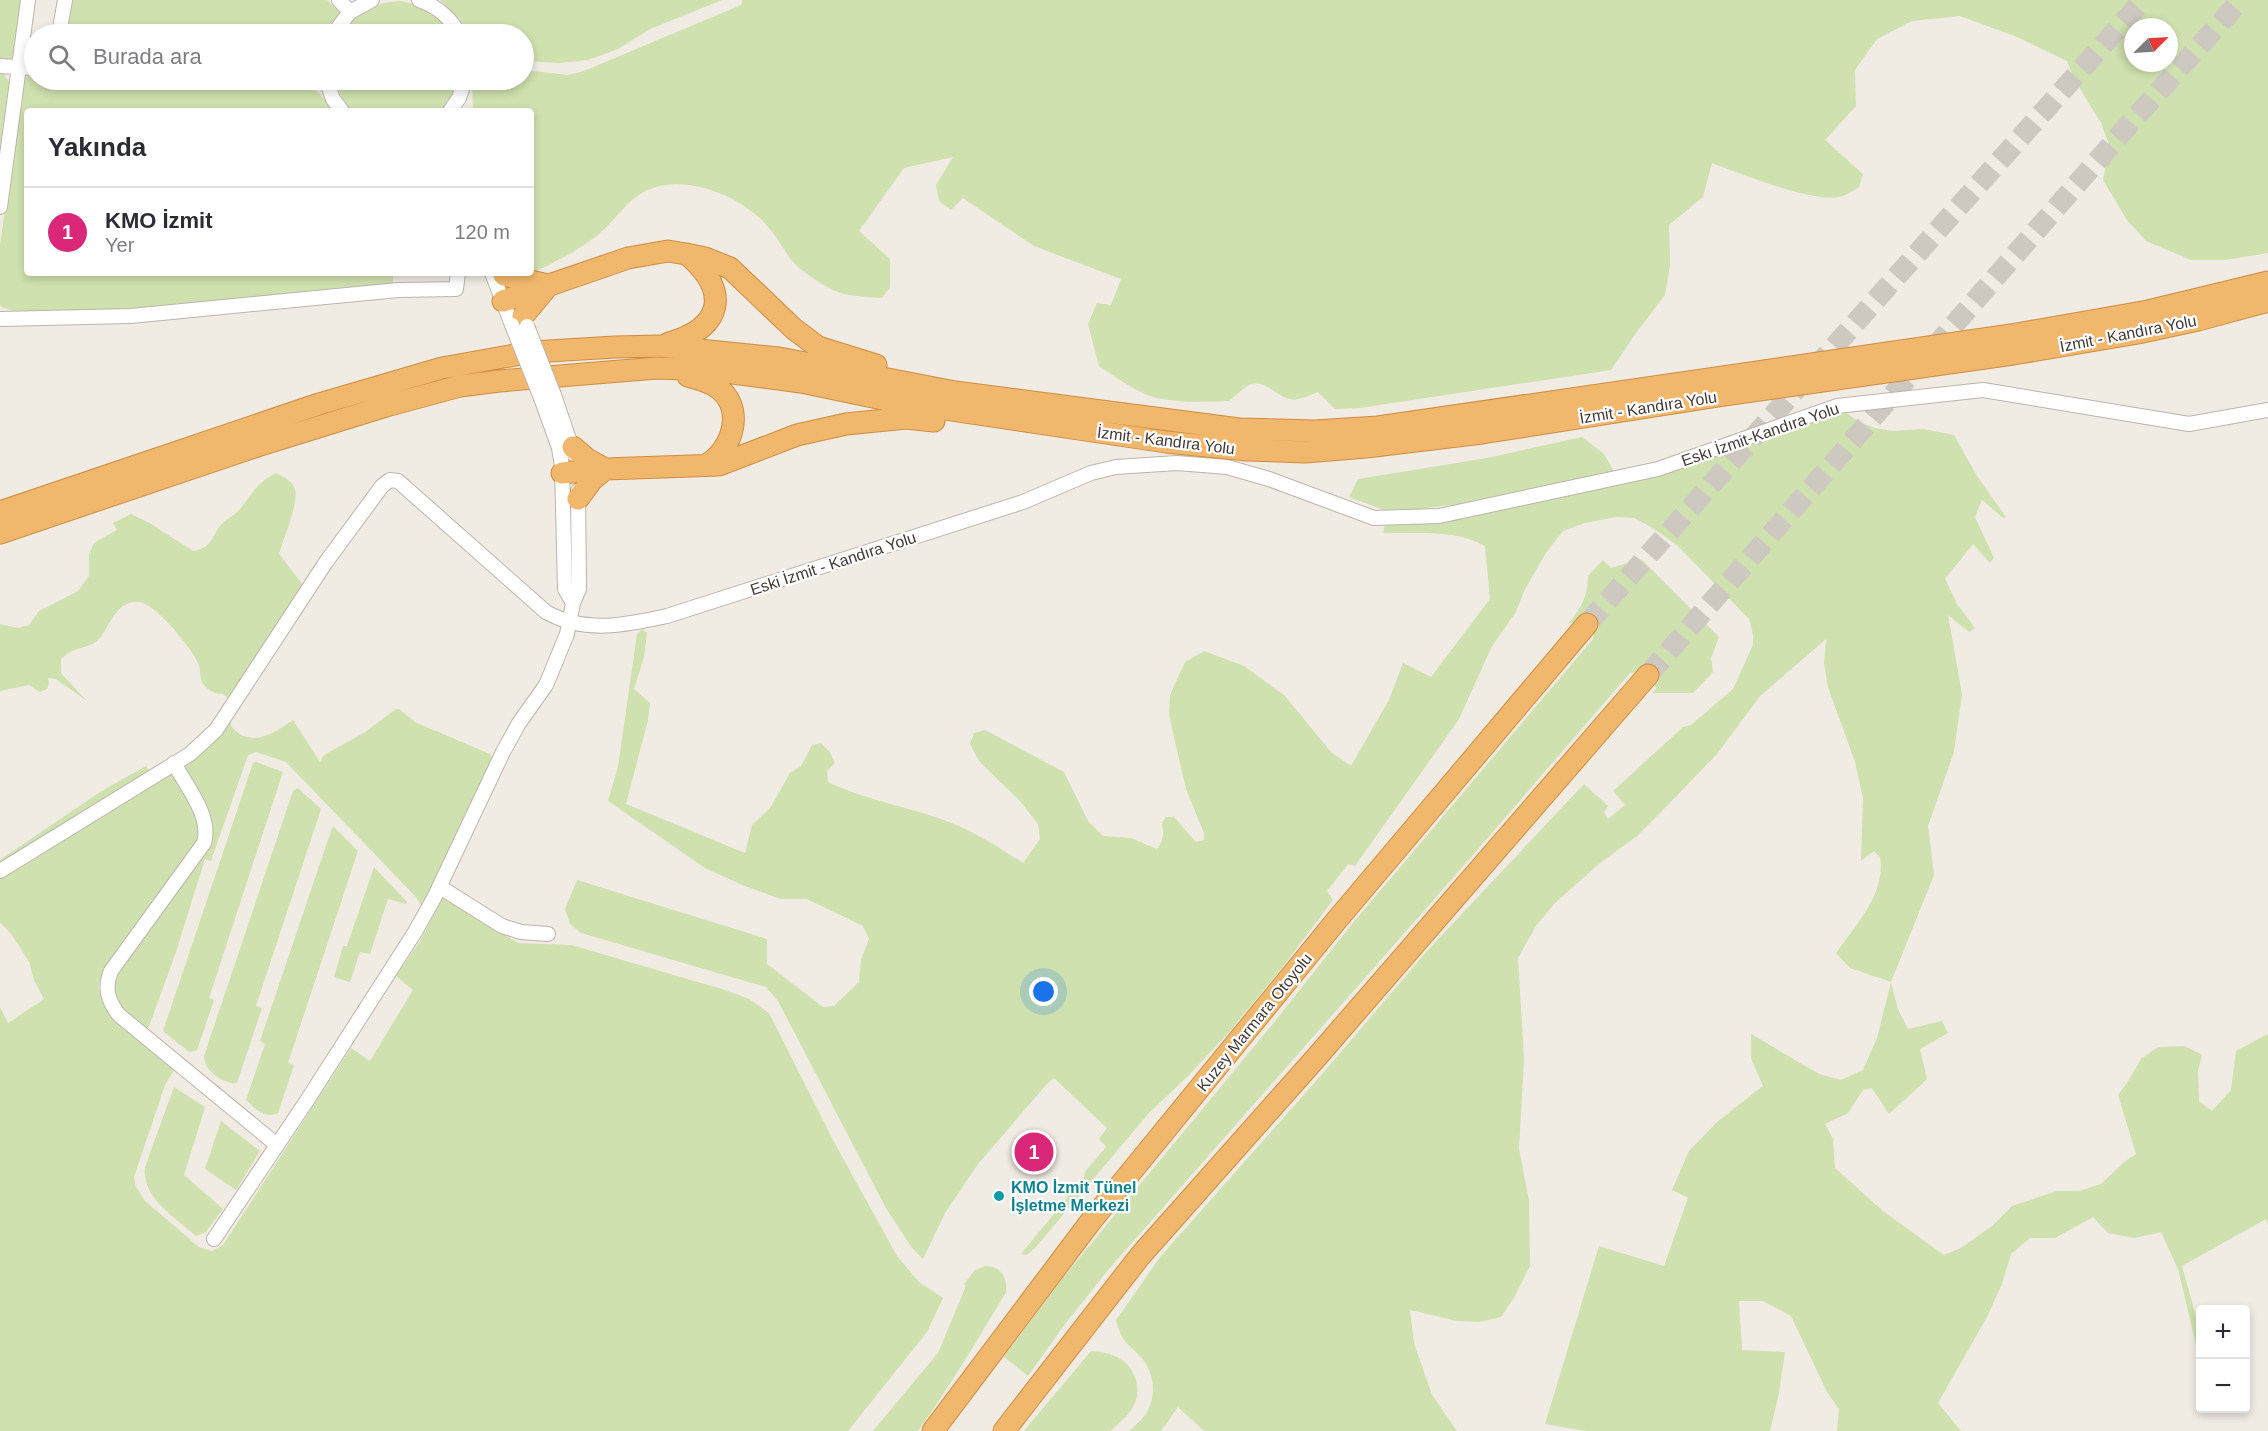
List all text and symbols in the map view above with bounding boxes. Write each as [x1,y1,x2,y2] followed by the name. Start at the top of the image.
[2124,18,2178,72] north arrow
[24,24,534,90] search box
[45,41,78,74] icon: search
[93,44,202,69] text: Burada ara
[48,132,146,162] text: Yakında
[105,208,213,233] text: KMO İzmit
[62,221,73,243] text: 1
[454,221,510,243] text: 120 m
[105,234,134,256] text: Yer
[2058,311,2198,355] street label: İzmit - Kandıra Yolu
[1578,387,1718,427] street label: İzmit - Kandıra Yolu
[1679,399,1841,469] street label: Eskı İzmit-Kandıra Yolu
[1096,423,1236,457] street label: İzmit - Kandıra Yolu
[748,528,918,598] street label: Eski İzmit - Kandıra Yolu
[1193,950,1315,1095] street label: Kuzey Marmara Otoyolu
[1029,977,1058,1006] your location
[1014,1130,1054,1174] pin: 1
[1011,1179,1136,1214] place label: KMO İzmit Tünel İşletme Merkezi
[992,1189,1006,1203] marker: KMO İzmit Tünel İşletme Merkezi
[2196,1305,2250,1413] map controls
[2196,1305,2250,1359] button: +
[2196,1359,2250,1413] button: −

